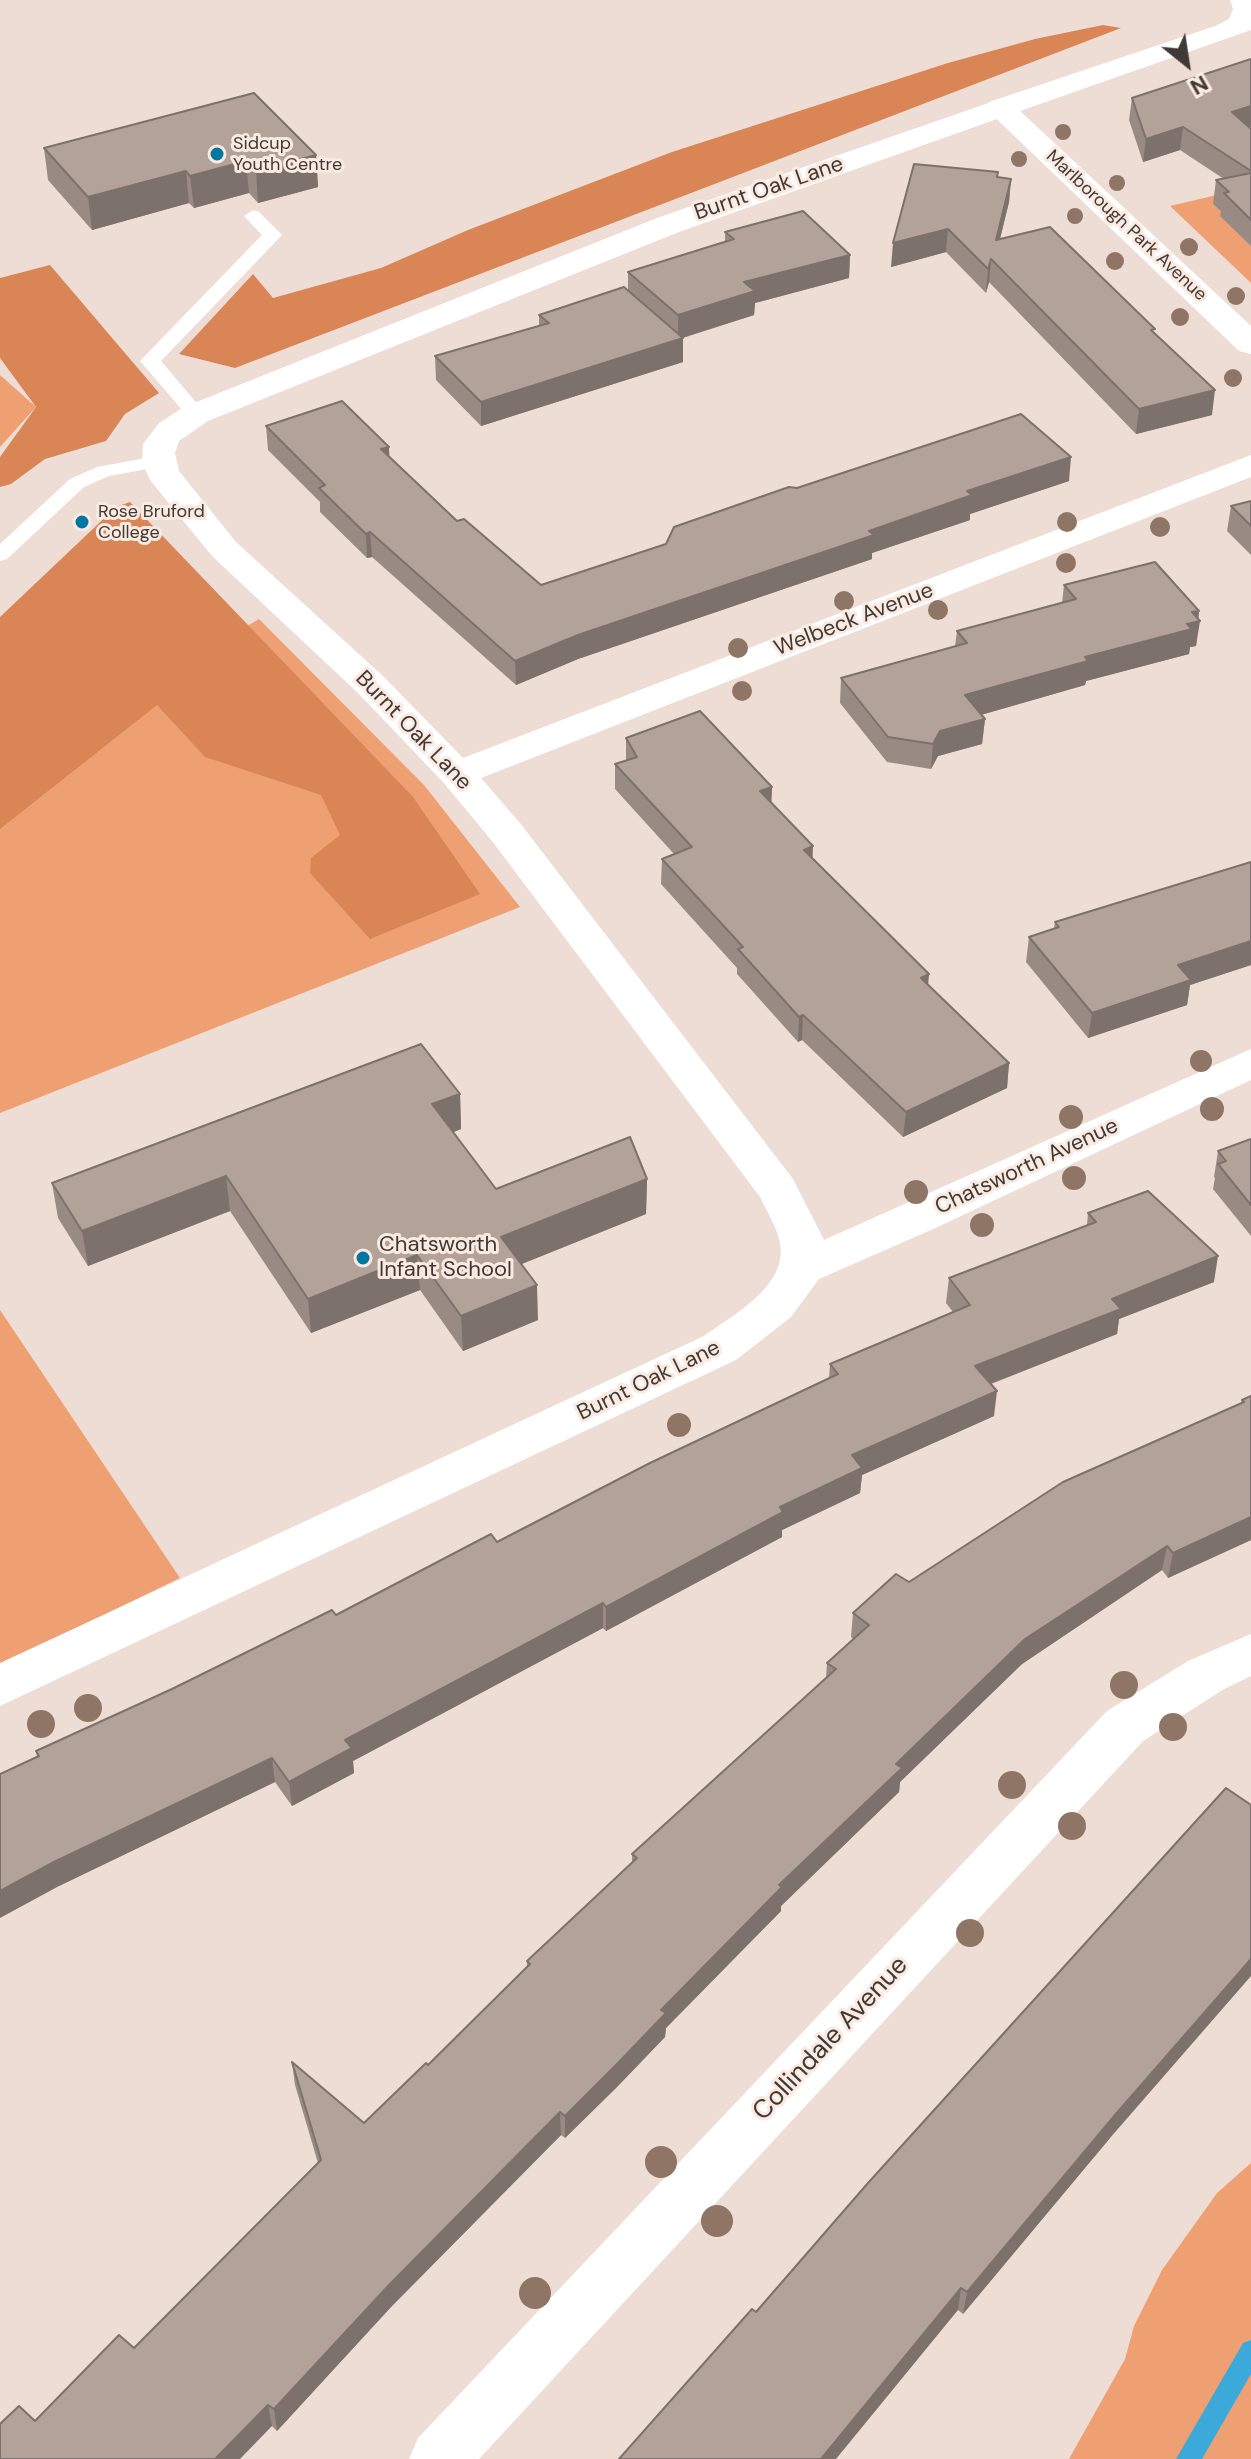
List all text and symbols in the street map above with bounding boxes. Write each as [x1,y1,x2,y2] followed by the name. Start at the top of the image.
[1147,24,1227,104] north arrow
[1185,69,1213,102] text: N
[233,133,342,176] place label: Sidcup Youth Centre
[208,145,226,163] marker: Sidcup Youth Centre
[1041,146,1211,306] street label: Marlborough Park Avenue
[691,151,847,227] street label: Burnt Oak Lane
[98,501,205,544] place label: Rose Bruford College
[73,513,91,531] marker: Rose Bruford College
[771,578,937,662] street label: Welbeck Avenue
[349,666,477,796] street label: Burnt Oak Lane
[931,1113,1123,1221] street label: Chatsworth Avenue
[379,1232,512,1284] place label: Chatsworth Infant School
[354,1249,372,1267] marker: Chatsworth Infant School
[573,1335,725,1427] street label: Burnt Oak Lane
[747,1950,915,2128] street label: Collindale Avenue

